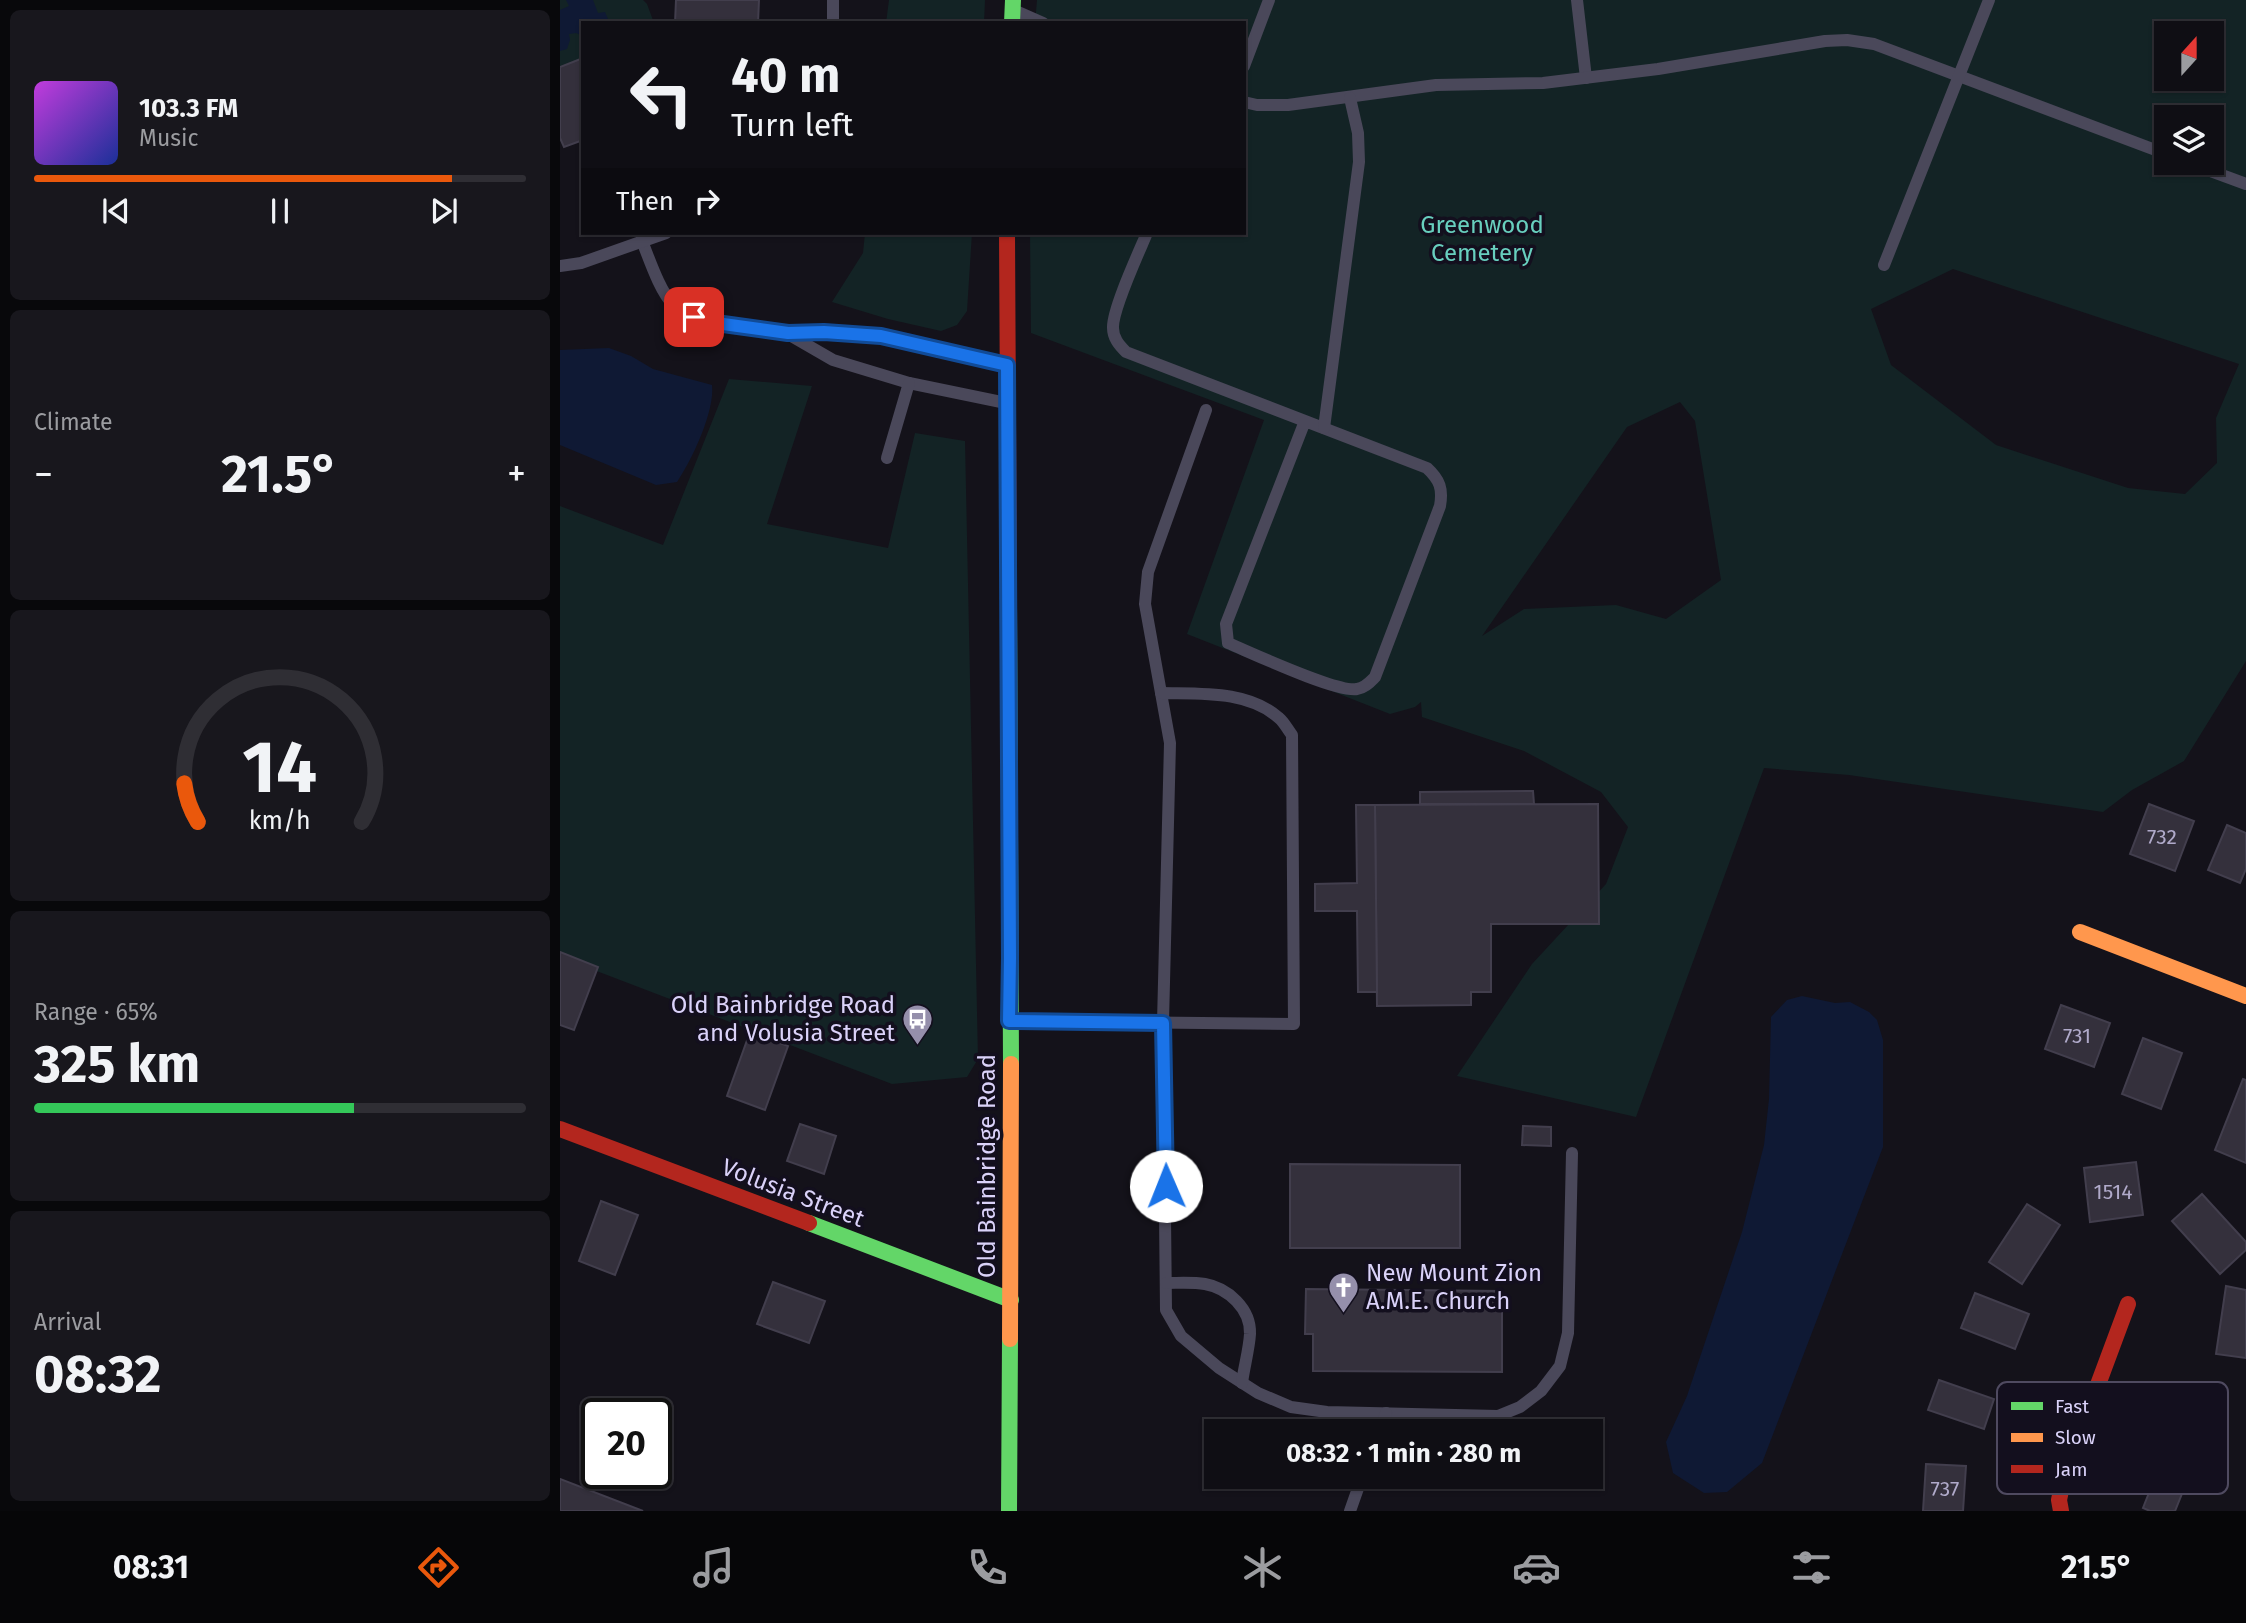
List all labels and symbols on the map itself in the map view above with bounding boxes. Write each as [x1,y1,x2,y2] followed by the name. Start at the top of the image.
[2154,21,2224,91] north arrow
[1420,211,1544,267] park label: Greenwood Cemetery
[664,287,724,347] pin
[2147,824,2177,850] house number: 732
[671,991,895,1047] place label: Old Bainbridge Road and Volusia Street
[901,1002,935,1046] bus stop icon: Old Bainbridge Road and Volusia Street
[2063,1023,2091,1049] house number: 731
[973,1054,1001,1278] street label: Old Bainbridge Road
[1129,1149,1203,1223] position arrow
[718,1153,868,1233] street label: Volusia Street
[2094,1179,2132,1205] house number: 1514
[1366,1259,1542,1315] place label: New Mount Zion A.M.E. Church
[1326,1270,1360,1314] church icon: New Mount Zion A.M.E. Church
[1997,1382,2228,1494] legend
[2055,1395,2089,1418] text: Fast
[581,1398,672,1489] speed limit sign: 20
[2055,1426,2096,1449] text: Slow
[2055,1458,2087,1481] text: Jam
[1931,1476,1959,1502] house number: 737

